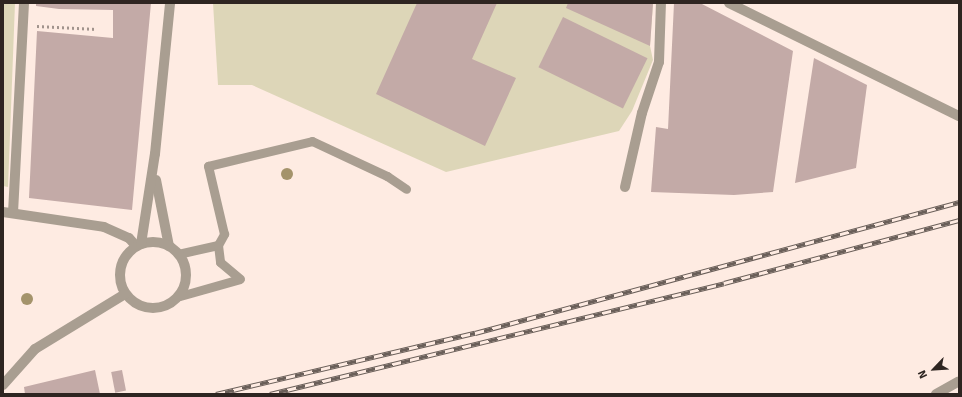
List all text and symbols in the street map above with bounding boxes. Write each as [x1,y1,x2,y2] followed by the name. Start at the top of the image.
[914,349,954,389] north arrow
[915,368,930,380] text: N

